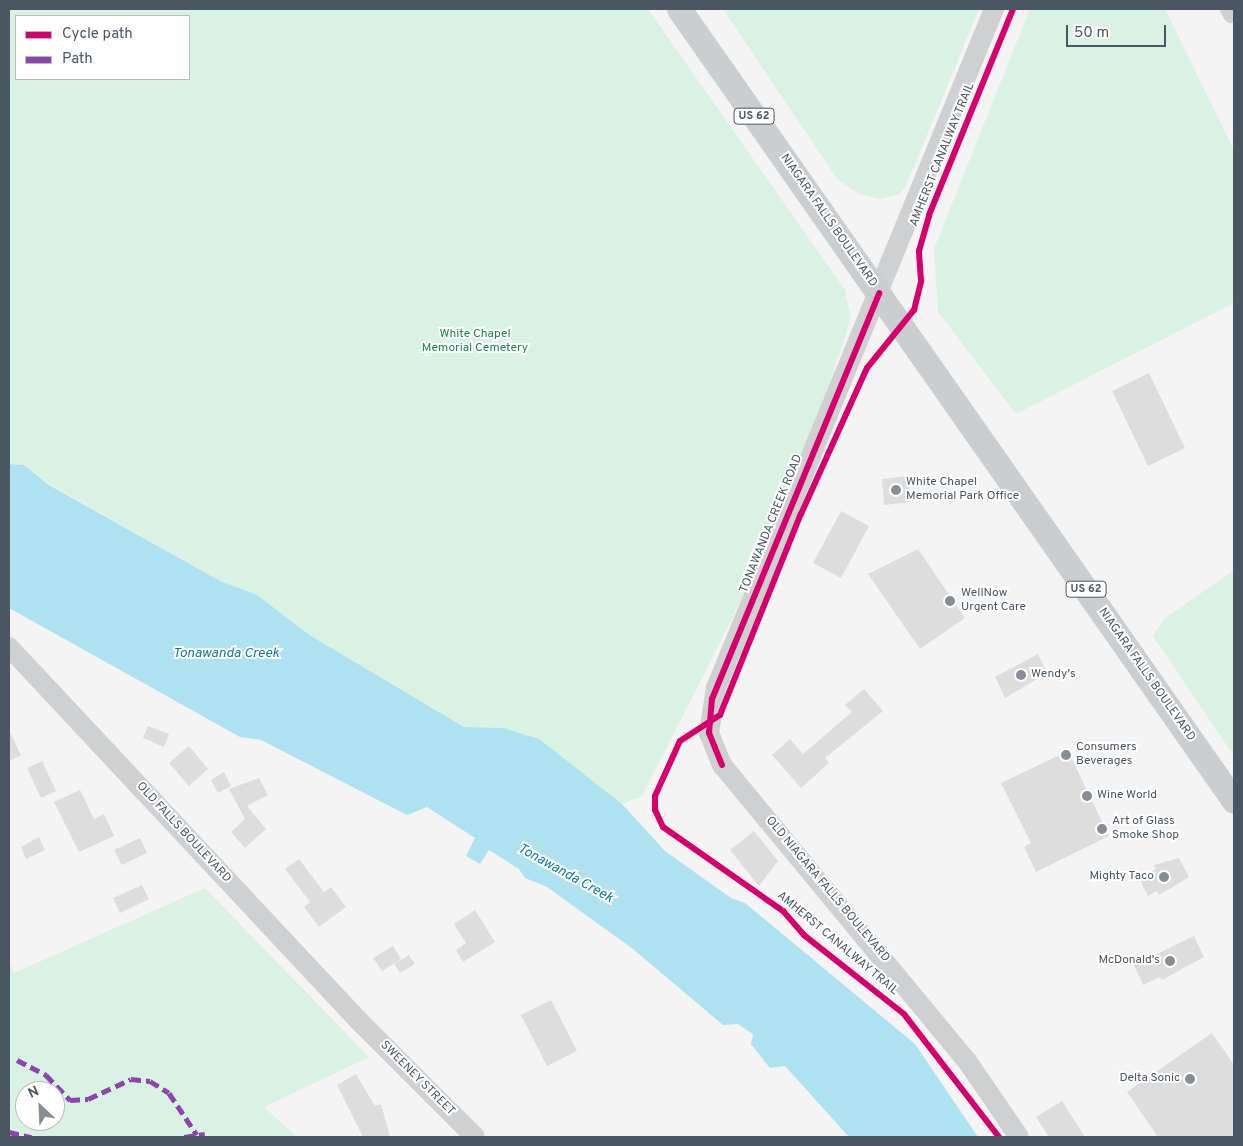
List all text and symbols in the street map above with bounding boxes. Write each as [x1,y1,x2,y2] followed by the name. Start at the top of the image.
[15,15,190,80] legend
[1068,15,1168,47] scale bar
[1074,24,1109,43] text: 50 m
[62,25,133,44] text: Cycle path
[62,50,93,69] text: Path
[907,80,979,230] street label: AMHERST CANALWAY TRAIL
[733,108,775,124] road number: US 62
[776,152,880,290] street label: NIAGARA FALLS BOULEVARD
[422,328,528,356] park label: White Chapel Memorial Cemetery
[738,452,806,596] street label: TONAWANDA CREEK ROAD
[906,476,1019,504] place label: White Chapel Memorial Park Office
[890,484,902,496] marker: White Chapel Memorial Park Office
[1065,580,1107,598] road number: US 62
[961,587,1026,615] place label: WellNow Urgent Care
[943,594,957,608] marker: WellNow Urgent Care
[1094,606,1198,744] street label: NIAGARA FALLS BOULEVARD
[173,646,279,662] water label: Tonawanda Creek
[1031,668,1076,682] place label: Wendy's
[1015,669,1027,681] marker: Wendy's
[1076,741,1137,769] place label: Consumers Beverages
[1060,749,1072,761] marker: Consumers Beverages
[133,780,233,886] street label: OLD FALLS BOULEVARD
[1097,789,1157,803] place label: Wine World
[1081,790,1093,802] marker: Wine World
[762,814,892,966] street label: OLD NIAGARA FALLS BOULEVARD
[1112,815,1179,843] place label: Art of Glass Smoke Shop
[1096,823,1108,835] marker: Art of Glass Smoke Shop
[514,841,616,907] water label: Tonawanda Creek
[1089,870,1154,884] place label: Mighty Taco
[1158,871,1170,883] marker: Mighty Taco
[773,889,901,999] street label: AMHERST CANALWAY TRAIL
[1098,954,1160,968] place label: McDonald's
[1164,955,1176,967] marker: McDonald's
[376,1038,458,1120] street label: SWEENEY STREET
[1119,1072,1180,1086] place label: Delta Sonic
[1184,1073,1196,1085] marker: Delta Sonic
[15,1081,65,1131] north arrow
[26,1083,42,1103] text: N

